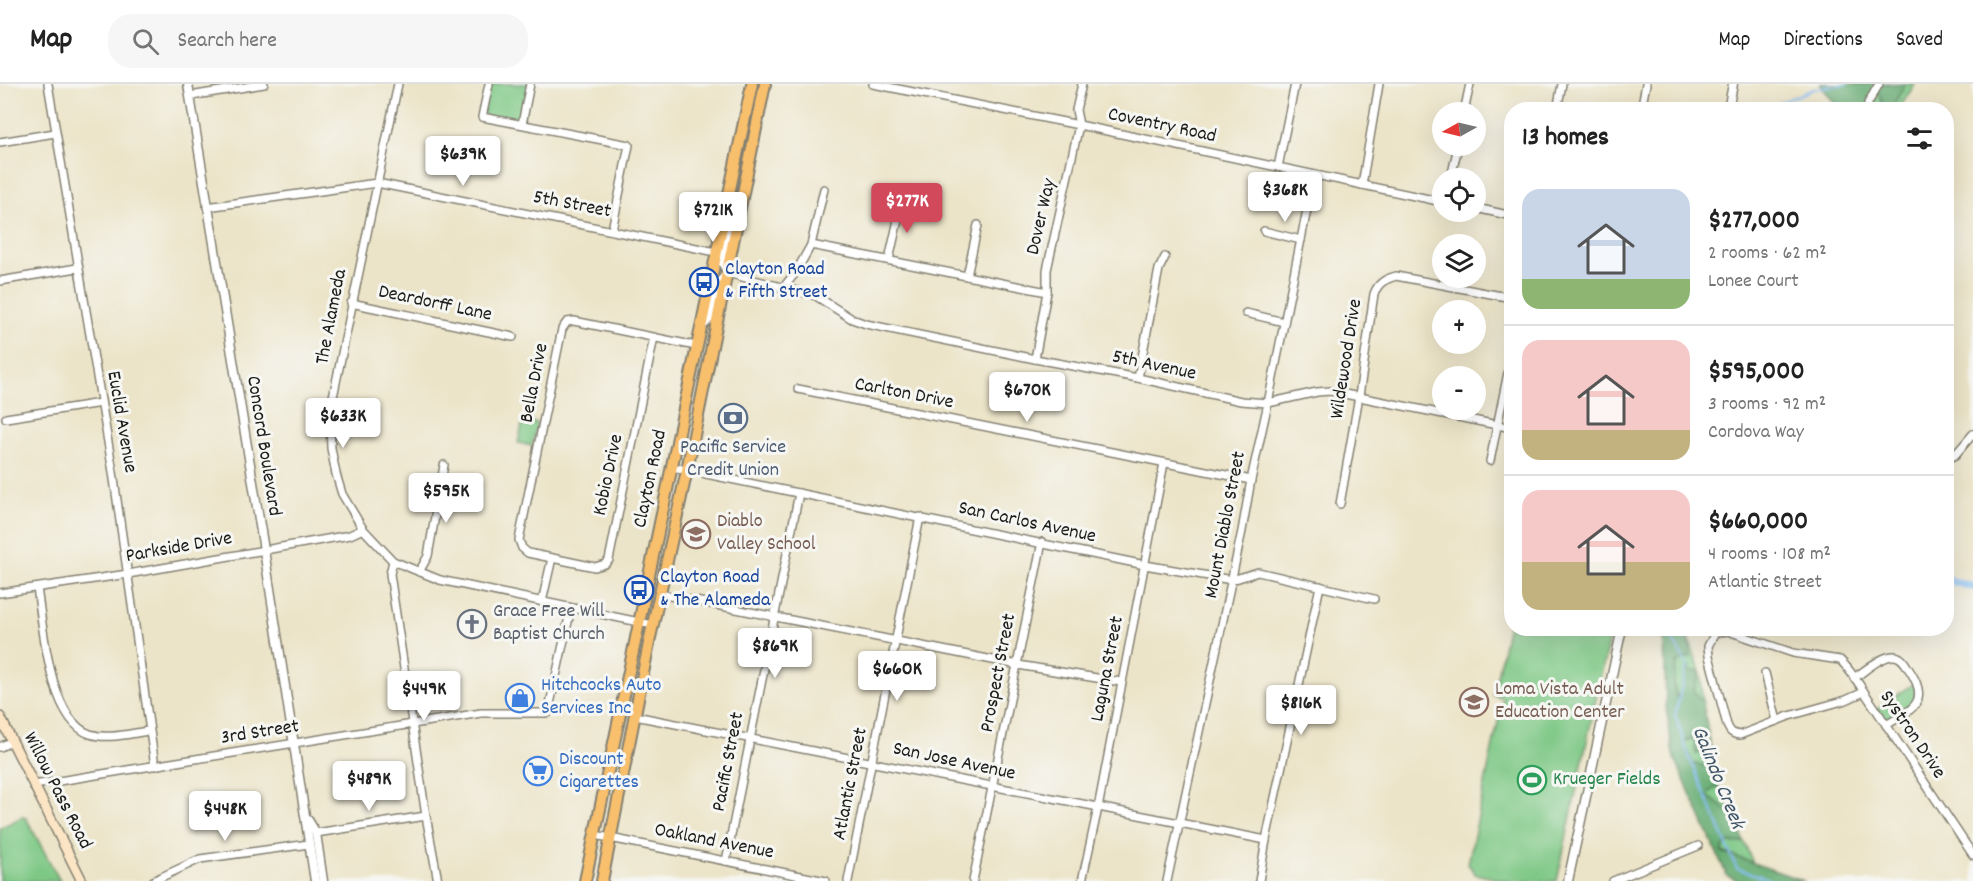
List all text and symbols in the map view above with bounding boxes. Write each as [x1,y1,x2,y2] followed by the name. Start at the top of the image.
[108,14,528,68] search box
[30,21,72,61] text: Map
[129,25,162,58] icon: search
[177,26,277,57] text: Search here
[1719,26,1750,56] text: Map
[1783,26,1863,56] text: Directions
[1896,26,1943,56] text: Saved
[1105,101,1219,151] street label: Coventry Road
[1432,102,1486,156] north arrow
[1432,102,1486,420] map controls
[1522,120,1609,157] text: 13 homes
[1903,122,1936,155] icon: filters
[421,136,505,187] pin: $639K
[439,141,487,169] text: $639K
[1432,168,1486,222] button: locate
[1243,172,1327,223] pin: $368K
[1020,175,1065,258] street label: Dover Way
[1262,177,1308,205] text: $368K
[865,183,949,234] pin: $277K
[531,184,613,226] street label: 5th Street
[885,188,929,216] text: $277K
[671,192,755,243] pin: $721K
[693,197,733,225] text: $721K
[1708,203,1800,240] text: $277,000
[1570,213,1642,285] icon: home
[1432,234,1486,288] button: layers
[1708,240,1827,268] text: 2 rooms · 62 m²
[725,256,828,307] place label: Clayton Road & Fifth Street
[309,266,355,367] street label: The Alameda
[688,266,720,298] bus stop icon: Clayton Road & Fifth Street
[1708,268,1799,296] text: Lonee Court
[376,278,495,330] street label: Deardorff Lane
[1324,297,1370,421] street label: Wildewood Drive
[1432,300,1486,354] button: +
[514,341,556,425] street label: Bella Drive
[1109,343,1199,389] street label: 5th Avenue
[1708,354,1805,391] text: $595,000
[1570,364,1642,436] icon: home
[1432,366,1486,420] button: −
[98,369,144,475] street label: Euclid Avenue
[852,371,956,417] street label: Carlton Drive
[985,372,1069,423] pin: $670K
[238,374,288,518] street label: Concord Boulevard
[1003,377,1051,405] text: $670K
[1708,391,1826,419] text: 3 rooms · 92 m²
[301,398,385,449] pin: $633K
[717,402,749,434] bank icon: Pacific Service Credit Union
[320,403,366,431] text: $633K
[1708,419,1804,447] text: Cordova Way
[627,427,675,531] street label: Clayton Road
[587,432,631,518] street label: Kobio Drive
[680,434,786,485] place label: Pacific Service Credit Union
[1198,449,1254,601] street label: Mount Diablo Street
[404,473,488,524] pin: $595K
[422,478,470,506] text: $595K
[956,495,1099,551] street label: San Carlos Avenue
[1708,504,1808,541] text: $660,000
[717,508,816,559] place label: Diablo Valley School
[1570,514,1642,586] icon: home
[680,518,712,550] school or university icon: Diablo Valley School
[124,525,235,571] street label: Parkside Drive
[1708,541,1831,569] text: 4 rooms · 108 m²
[660,564,771,615] place label: Clayton Road & The Alameda
[1708,569,1822,597] text: Atlantic Street
[623,574,655,606] bus stop icon: Clayton Road & The Alameda
[493,598,605,649] place label: Grace Free Will Baptist Church
[456,608,488,640] church icon: Grace Free Will Baptist Church
[974,611,1024,735] street label: Prospect Street
[1084,614,1132,724] street label: Laguna Street
[733,628,817,679] pin: $869K
[752,633,798,661] text: $869K
[855,651,939,702] pin: $660K
[872,656,922,684] text: $660K
[382,671,466,722] pin: $449K
[541,672,662,723] place label: Hitchcocks Auto Services Inc
[401,676,447,704] text: $449K
[1495,676,1625,727] place label: Loma Vista Adult Education Center
[504,682,536,714] shop icon: Hitchcocks Auto Services Inc
[1259,685,1343,736] pin: $816K
[1872,685,1952,785] street label: Systron Drive
[1458,686,1490,718] school or university icon: Loma Vista Adult Education Center
[1280,690,1322,718] text: $816K
[706,710,752,814] street label: Pacific Street
[219,713,301,753] street label: 3rd Street
[1683,722,1752,836] water label: Galindo Creek
[826,725,876,843] street label: Atlantic Street
[15,727,99,855] street label: Willow Pass Road
[890,735,1018,789] street label: San Jose Avenue
[559,746,639,797] place label: Discount Cigarettes
[522,755,554,787] supermarket icon: Discount Cigarettes
[327,761,411,812] pin: $489K
[1516,764,1548,796] sports icon: Krueger Fields
[347,766,391,794] text: $489K
[1553,766,1661,794] place label: Krueger Fields
[183,791,267,842] pin: $448K
[203,796,247,824] text: $448K
[652,817,776,867] street label: Oakland Avenue

